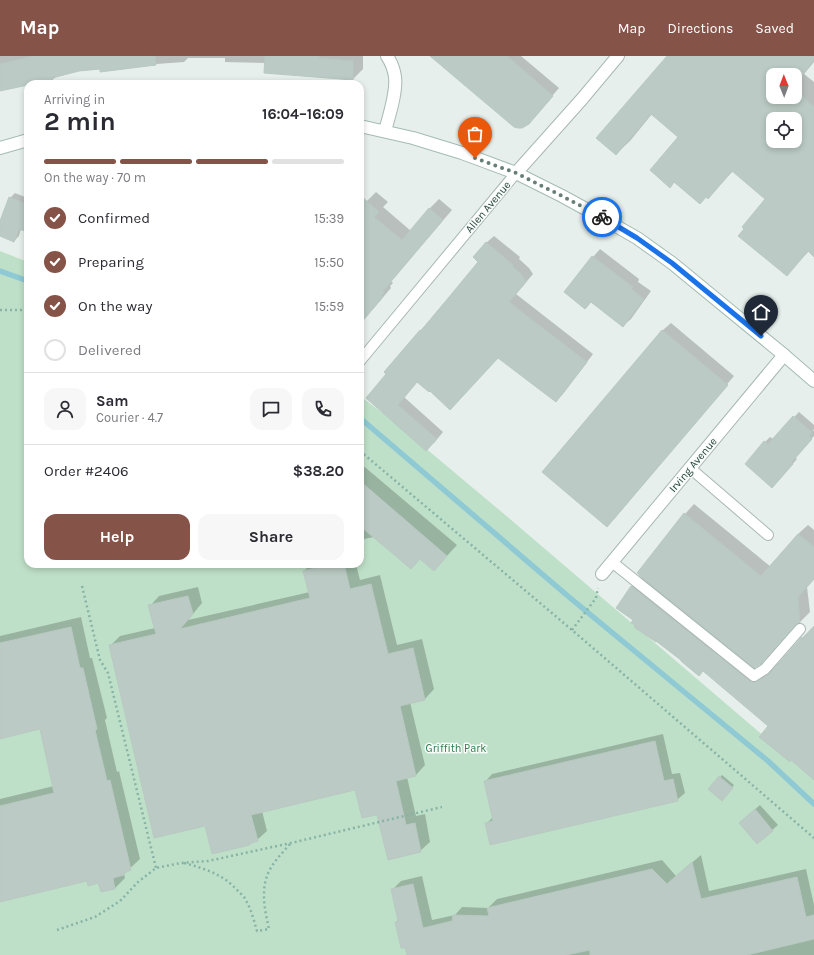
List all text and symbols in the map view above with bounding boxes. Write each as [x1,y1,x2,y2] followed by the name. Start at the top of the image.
[20,17,59,39] text: Map
[618,20,646,37] text: Map
[668,20,733,37] text: Directions
[755,20,794,37] text: Saved
[766,68,802,104] north arrow
[766,68,802,148] map controls
[44,92,105,107] text: Arriving in
[262,105,344,123] text: 16:04–16:09
[44,106,116,137] text: 2 min
[766,112,802,148] button: locate
[458,117,492,158] pin
[464,123,486,145] icon: bag
[44,170,146,185] text: On the way · 70 m
[463,178,514,236] street label: Allen Avenue
[582,197,622,237] courier
[591,206,613,228] icon: bike
[44,207,66,229] icon: check
[78,209,150,227] text: Confirmed
[314,211,344,226] text: 15:39
[44,251,66,273] icon: check
[78,253,144,271] text: Preparing
[314,255,344,270] text: 15:50
[44,295,66,317] icon: check
[744,295,778,336] pin
[78,297,152,315] text: On the way
[314,299,344,314] text: 15:59
[750,301,772,323] icon: home
[78,341,142,359] text: Delivered
[44,388,86,430] button: person
[250,388,292,430] button: chat
[302,388,344,430] button: phone
[96,392,129,410] text: Sam
[96,410,163,425] text: Courier · 4.7
[666,435,720,495] street label: Irving Avenue
[44,462,129,480] text: Order #2406
[293,462,344,480] text: $38.20
[44,514,190,560] button: Help
[198,514,344,560] button: Share
[426,742,486,755] park label: Griffith Park

